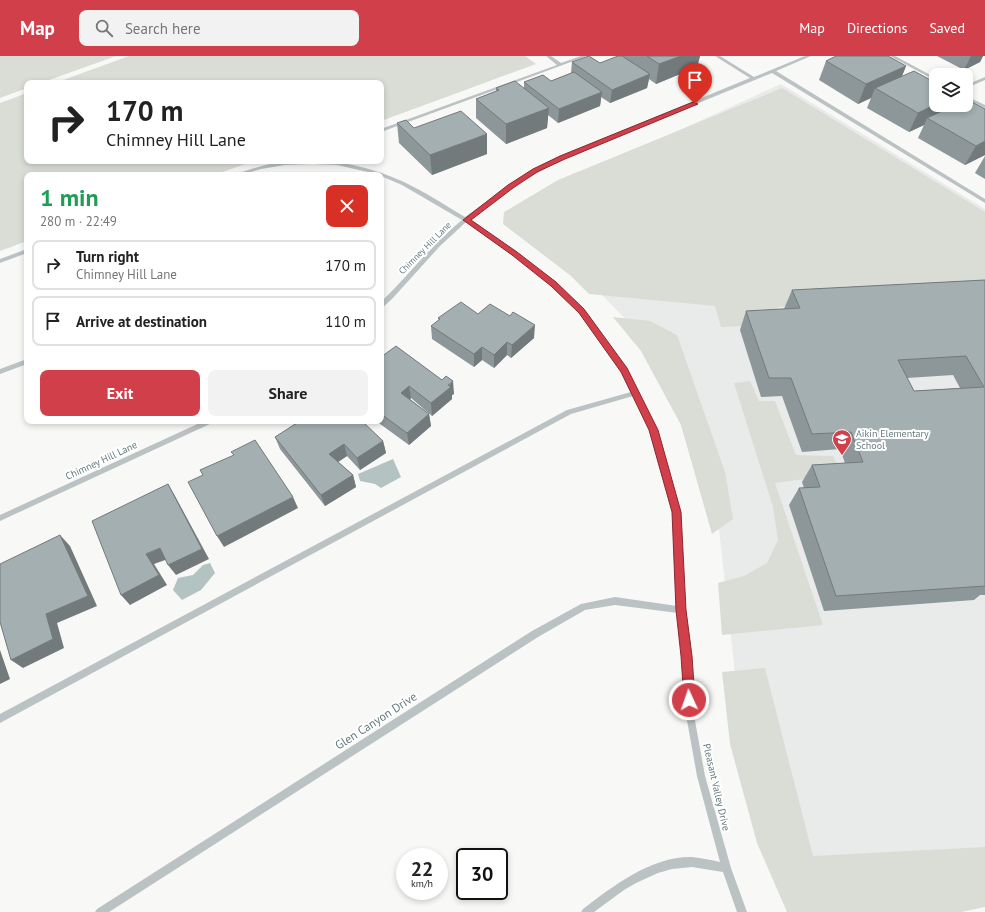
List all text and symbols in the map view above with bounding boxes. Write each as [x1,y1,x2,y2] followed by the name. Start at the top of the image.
[79,10,359,46] search box
[20,16,55,40] text: Map
[93,17,115,39] icon: search
[125,19,201,38] text: Search here
[799,19,825,37] text: Map
[847,19,907,37] text: Directions
[929,19,965,37] text: Saved
[678,63,712,104] pin
[929,68,973,112] map controls
[929,68,973,112] button: layers
[684,69,706,91] icon: arrive
[106,92,183,129] text: 170 m
[40,96,92,148] icon: right
[106,128,246,151] text: Chimney Hill Lane
[40,182,99,213] text: 1 min
[326,185,368,227] button: close
[40,213,117,230] text: 280 m · 22:49
[396,219,454,276] street label: Chimney Hill Lane
[76,247,139,266] text: Turn right
[42,254,64,276] icon: right
[325,256,366,275] text: 170 m
[76,266,177,283] text: Chimney Hill Lane
[42,310,64,332] icon: arrive
[76,312,207,331] text: Arrive at destination
[325,312,366,331] text: 110 m
[40,370,200,416] button: Exit
[208,370,368,416] button: Share
[856,427,929,452] place label: Aikin Elementary School
[831,428,853,456] school or university icon: Aikin Elementary School
[63,438,139,483] street label: Chimney Hill Lane
[668,679,710,721] position arrow
[332,689,419,753] street label: Glen Canyon Drive
[700,742,733,832] street label: Pleasant Valley Drive
[456,848,508,900] speed limit sign: 30
[411,856,433,882] text: 22
[411,877,433,890] text: km/h

